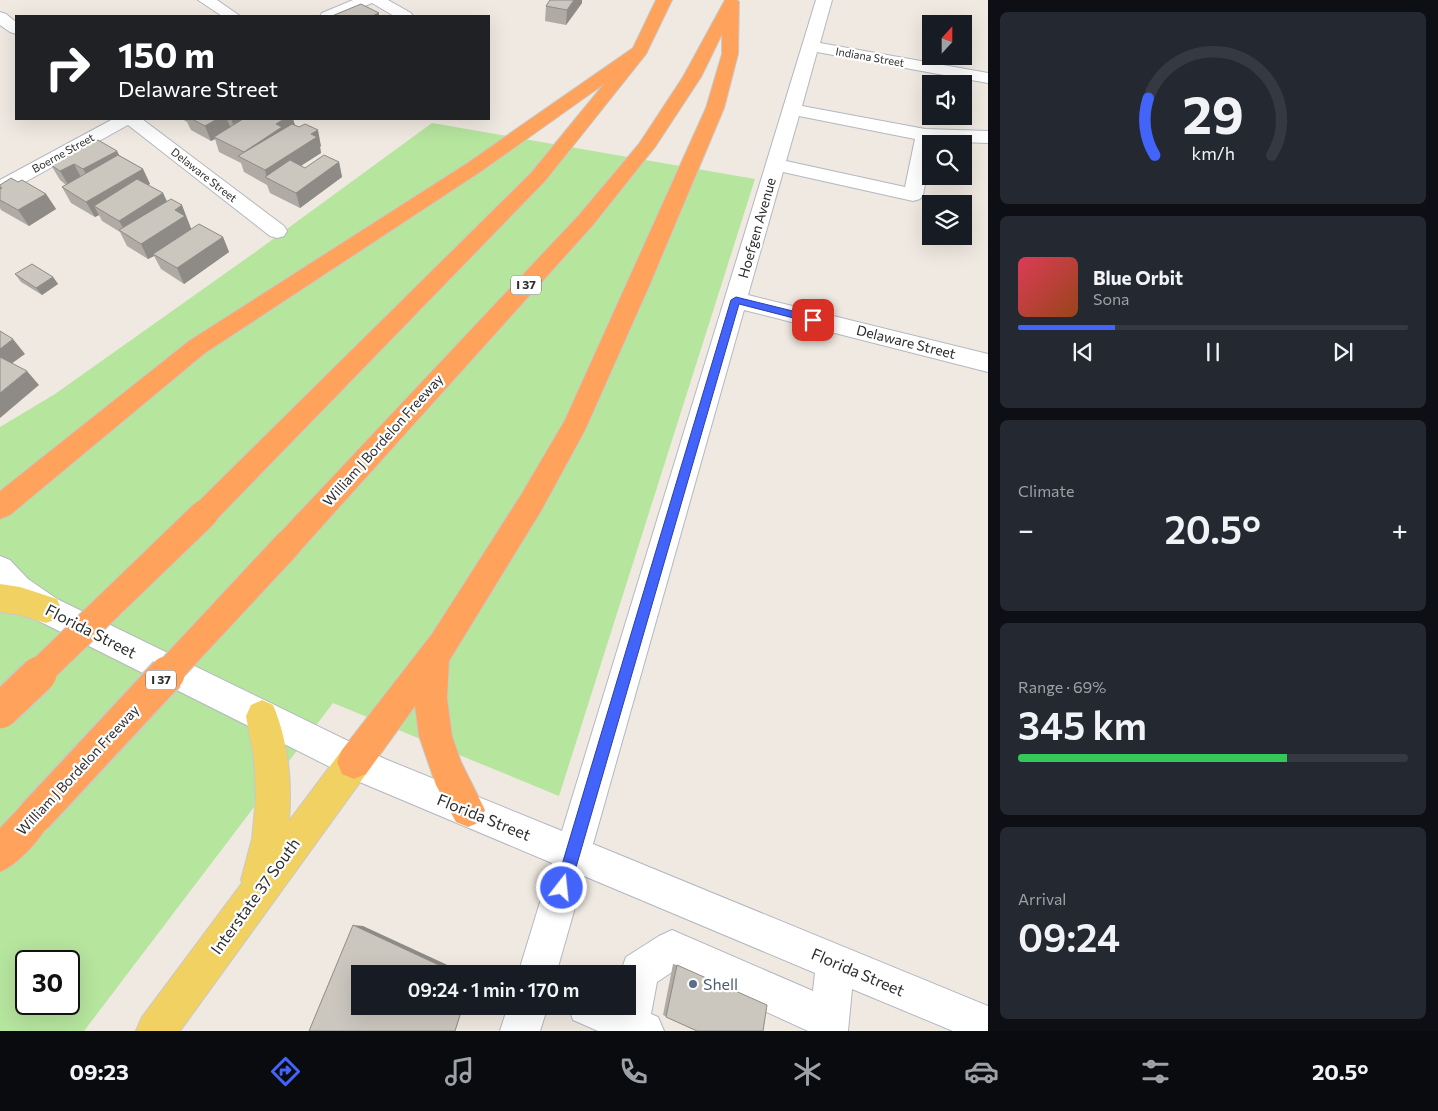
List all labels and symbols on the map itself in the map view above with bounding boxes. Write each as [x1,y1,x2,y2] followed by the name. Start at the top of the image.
[922,15,972,65] north arrow
[835,44,906,69] street label: Indiana Street
[29,130,97,175] street label: Boerne Street
[169,145,240,205] street label: Delaware Street
[734,176,779,280] street label: Hoefgen Avenue
[511,276,541,294] road number: I 37
[792,299,834,341] pin
[855,321,958,362] street label: Delaware Street
[319,370,446,509] street label: William J Bordelon Freeway
[43,600,140,662] street label: Florida Street
[146,670,176,690] road number: I 37
[13,701,142,838] street label: William J Bordelon Freeway
[435,789,534,844] street label: Florida Street
[206,834,303,957] street label: Interstate 37 South
[535,861,587,913] position arrow
[809,943,908,1000] street label: Florida Street
[15,950,80,1015] speed limit sign: 30
[703,974,738,993] place label: Shell
[687,978,699,990] marker: Shell

